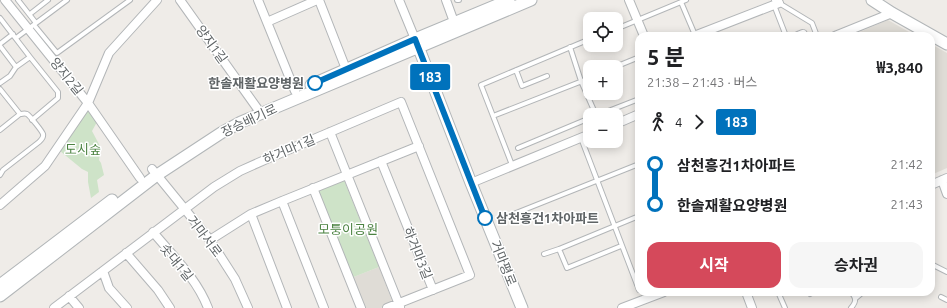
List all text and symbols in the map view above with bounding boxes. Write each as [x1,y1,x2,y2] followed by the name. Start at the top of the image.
[583,12,623,148] map controls
[583,12,623,52] button: locate
[194,22,230,66] street label: 양지1길
[647,44,685,69] text: 5 분
[48,55,86,97] street label: 양지2길
[877,59,923,76] text: ₩3,840
[583,60,623,100] button: +
[407,64,453,90] line badge: 183
[418,69,442,85] text: 183
[307,75,323,91] marker: 한솔재활요양병원
[647,75,758,89] text: 21:38 – 21:43 · 버스
[208,76,304,90] place label: 한솔재활요양병원
[219,101,279,139] street label: 장승배기로
[583,108,623,148] button: −
[647,111,669,133] icon: walk
[688,111,710,133] icon: forward
[724,114,748,130] text: 183
[675,115,682,129] text: 4
[261,132,317,166] street label: 하거마1길
[65,142,101,156] park label: 도시숲
[677,157,796,174] text: 삼천흥건1차아파트
[890,157,923,171] text: 21:42
[677,197,787,214] text: 한솔재활요양병원
[890,197,923,211] text: 21:43
[477,210,493,226] marker: 삼천흥건1차아파트
[496,211,599,225] place label: 삼천흥건1차아파트
[185,213,225,259] street label: 거마서로
[318,222,378,236] park label: 모퉁이공원
[401,225,435,281] street label: 하거마3길
[489,238,519,288] street label: 거마평로
[158,241,196,283] street label: 솟대1길
[647,242,781,288] button: 시작
[789,242,923,288] button: 승차권

